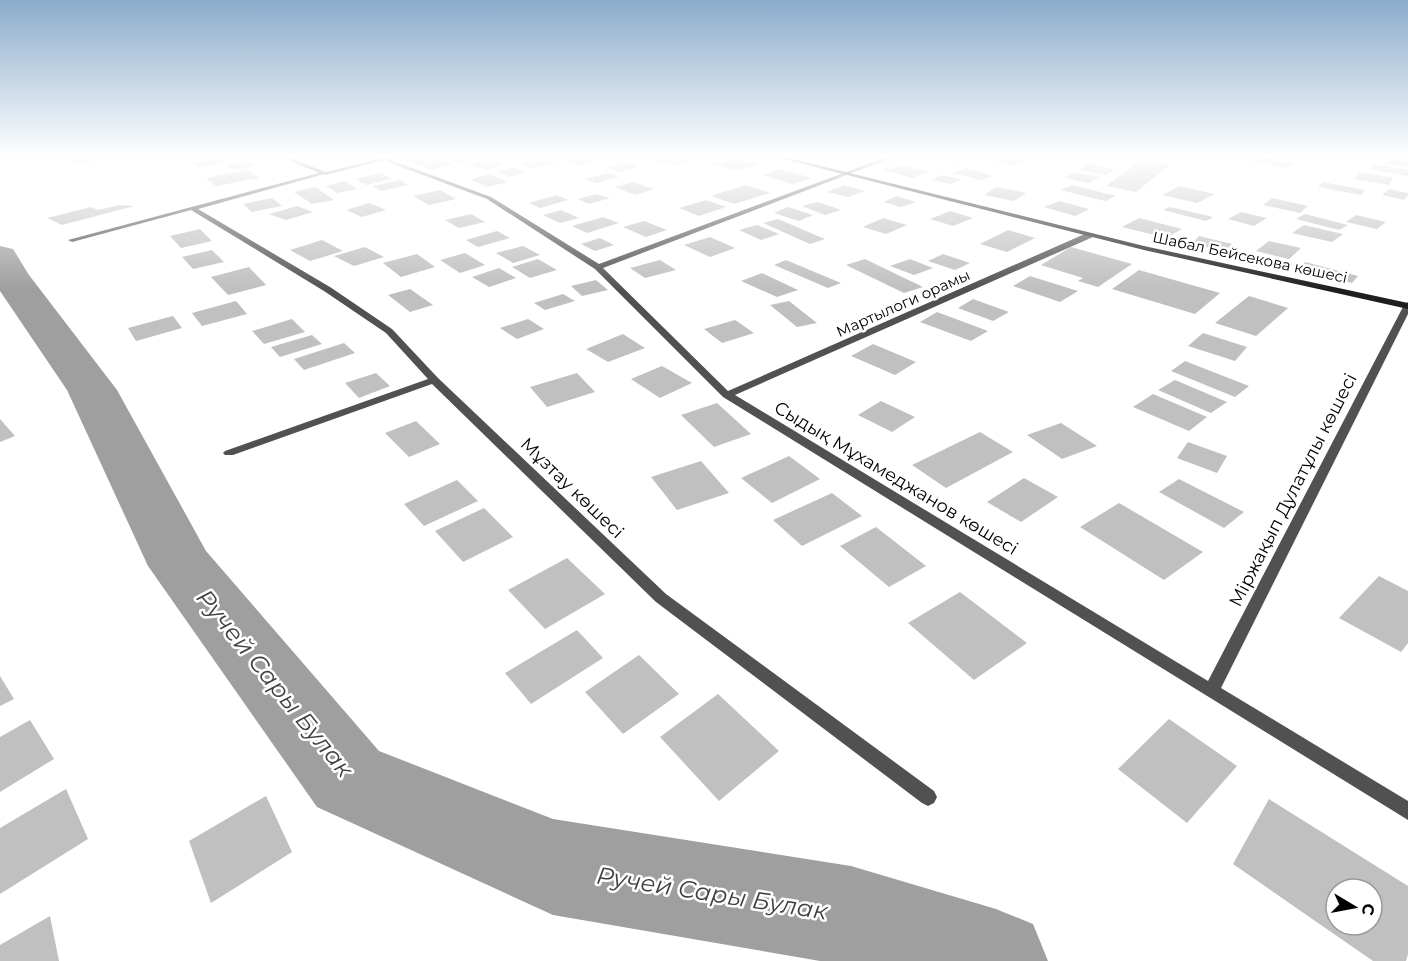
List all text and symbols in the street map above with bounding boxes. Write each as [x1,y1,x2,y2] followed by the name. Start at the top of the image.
[1151,227,1349,287] street label: Шабал Бейсекова көшесі
[833,265,973,341] street label: Мартылоги орамы
[1224,370,1362,610] street label: Міржақып Дулатұлы көшесі
[770,396,1022,560] street label: Сыдық Мұхамеджанов көшесі
[516,433,628,543] street label: Мұзтау көшесі
[190,583,360,784] water label: Ручей Сары Булак
[595,860,831,926] water label: Ручей Сары Булак
[1324,877,1384,937] north arrow
[1358,902,1379,917] text: С

